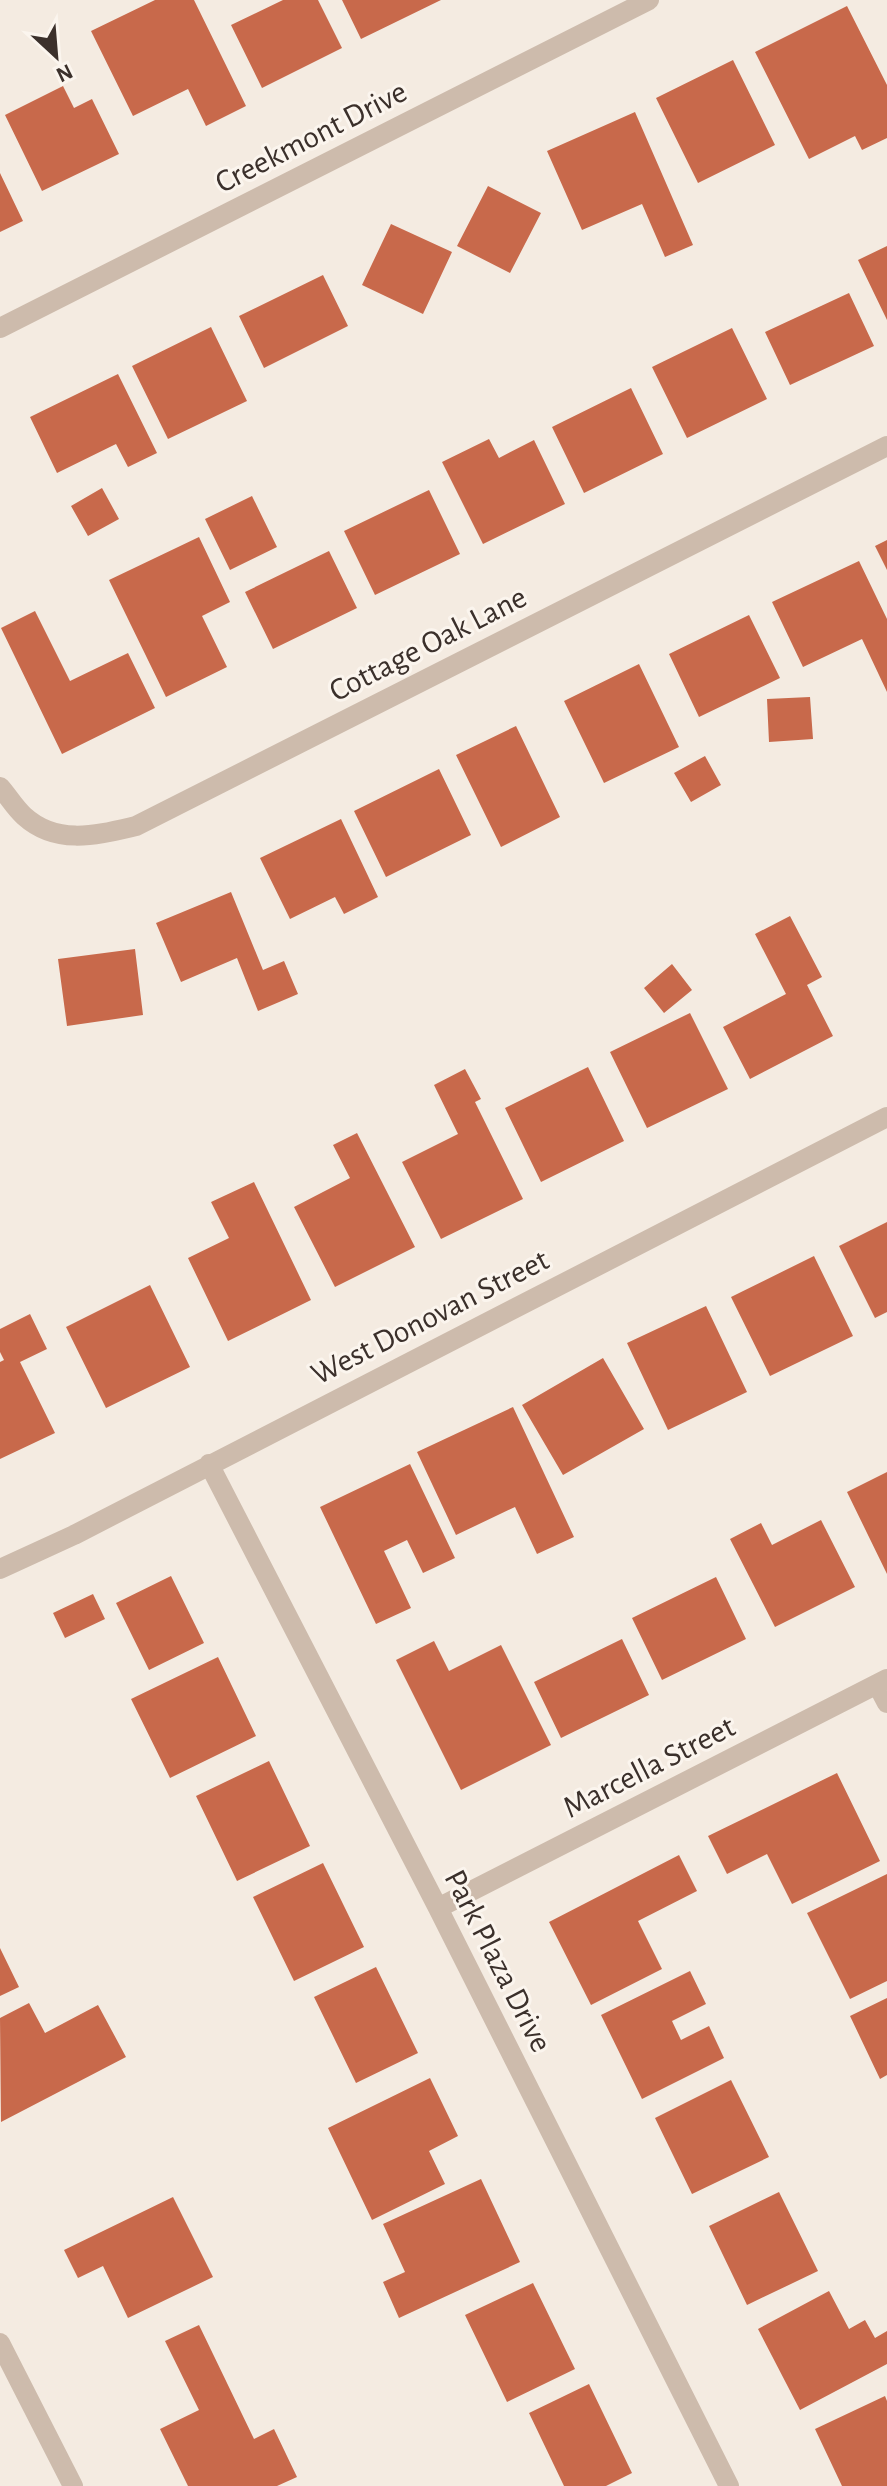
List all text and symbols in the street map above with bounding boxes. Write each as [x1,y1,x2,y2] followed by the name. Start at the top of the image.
[16,16,96,96] north arrow
[53,60,76,86] text: N
[210,75,412,199] street label: Creekmont Drive
[324,581,532,707] street label: Cottage Oak Lane
[306,1243,554,1391] street label: West Donovan Street
[558,1710,740,1824] street label: Marcella Street
[438,1865,558,2057] street label: Park Plaza Drive

